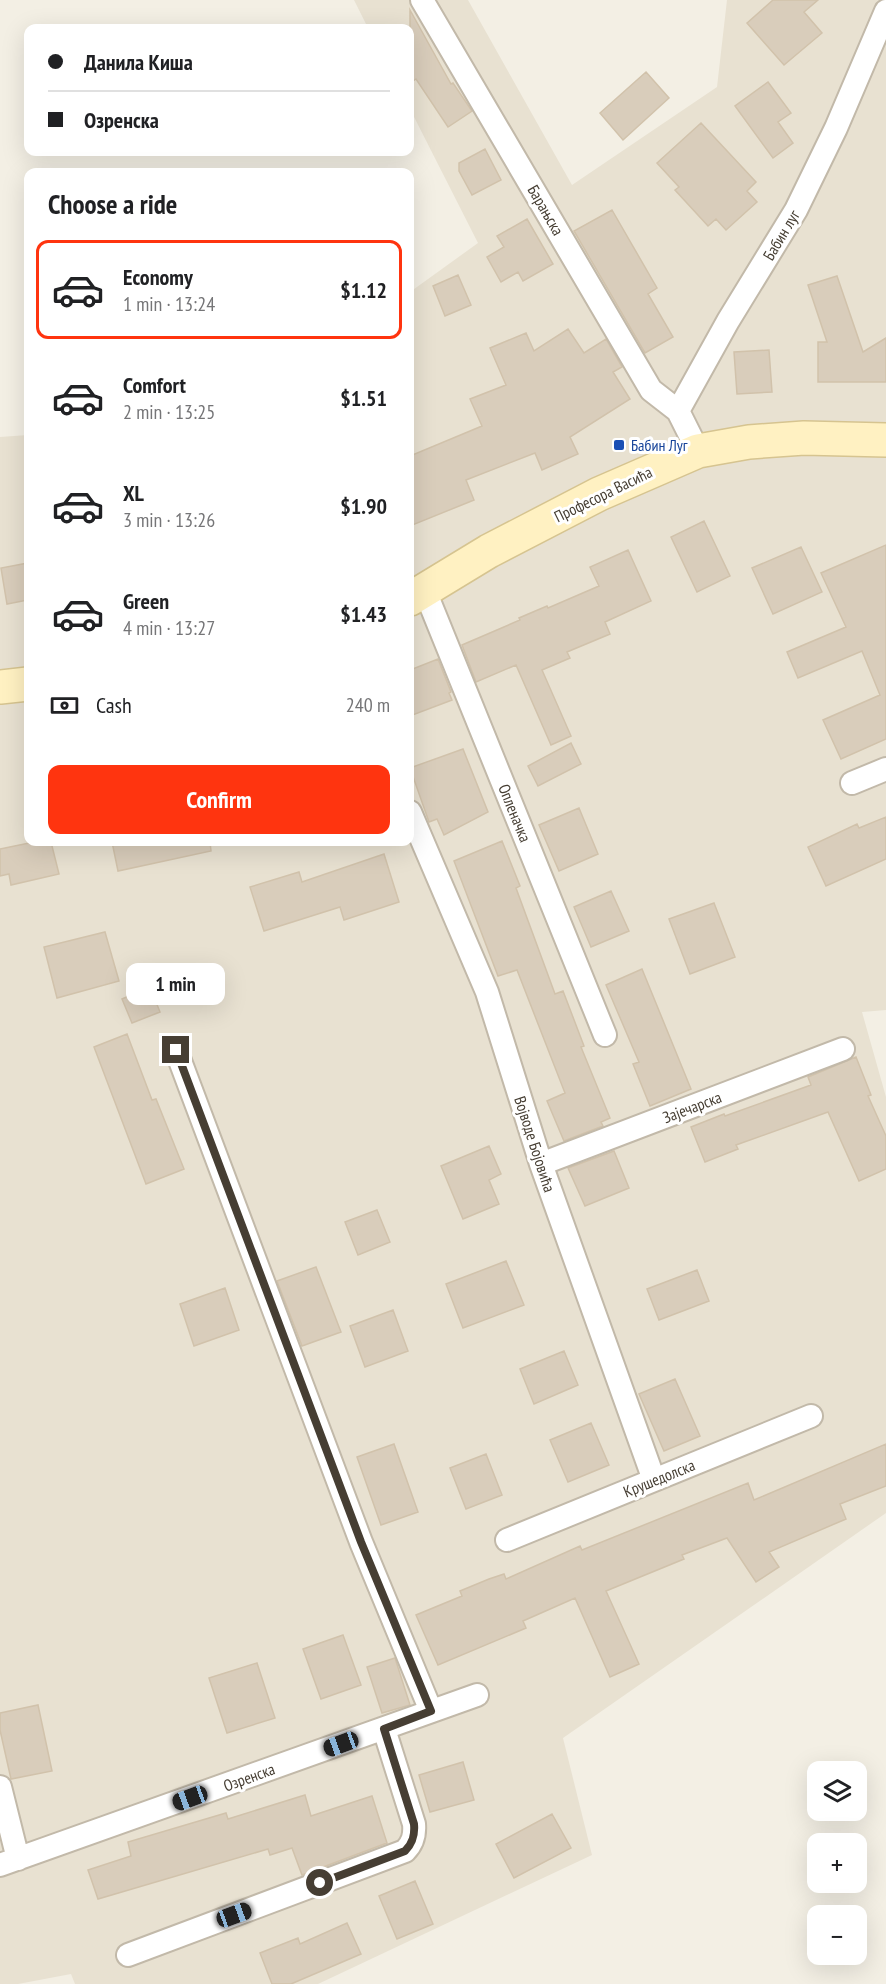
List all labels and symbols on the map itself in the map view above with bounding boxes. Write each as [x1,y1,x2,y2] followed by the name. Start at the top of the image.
[524,181,568,239] street label: Барањска
[758,206,804,264] street label: Бабин луг
[631,435,688,455] place label: Бабин Луг
[612,438,626,452] marker: Бабин Луг
[551,462,655,526] street label: Професора Васића
[494,781,536,845] street label: Опленачка
[126,963,225,1005] callout: 1 min
[162,1036,189,1063] route end
[660,1087,724,1127] street label: Зајечарска
[510,1094,560,1194] street label: Војводе Бојовића
[620,1455,698,1501] street label: Крушедолска
[321,1729,361,1759] car
[221,1759,277,1795] street label: Озренска
[170,1783,210,1813] car
[306,1869,333,1896] route start
[214,1900,254,1930] car

